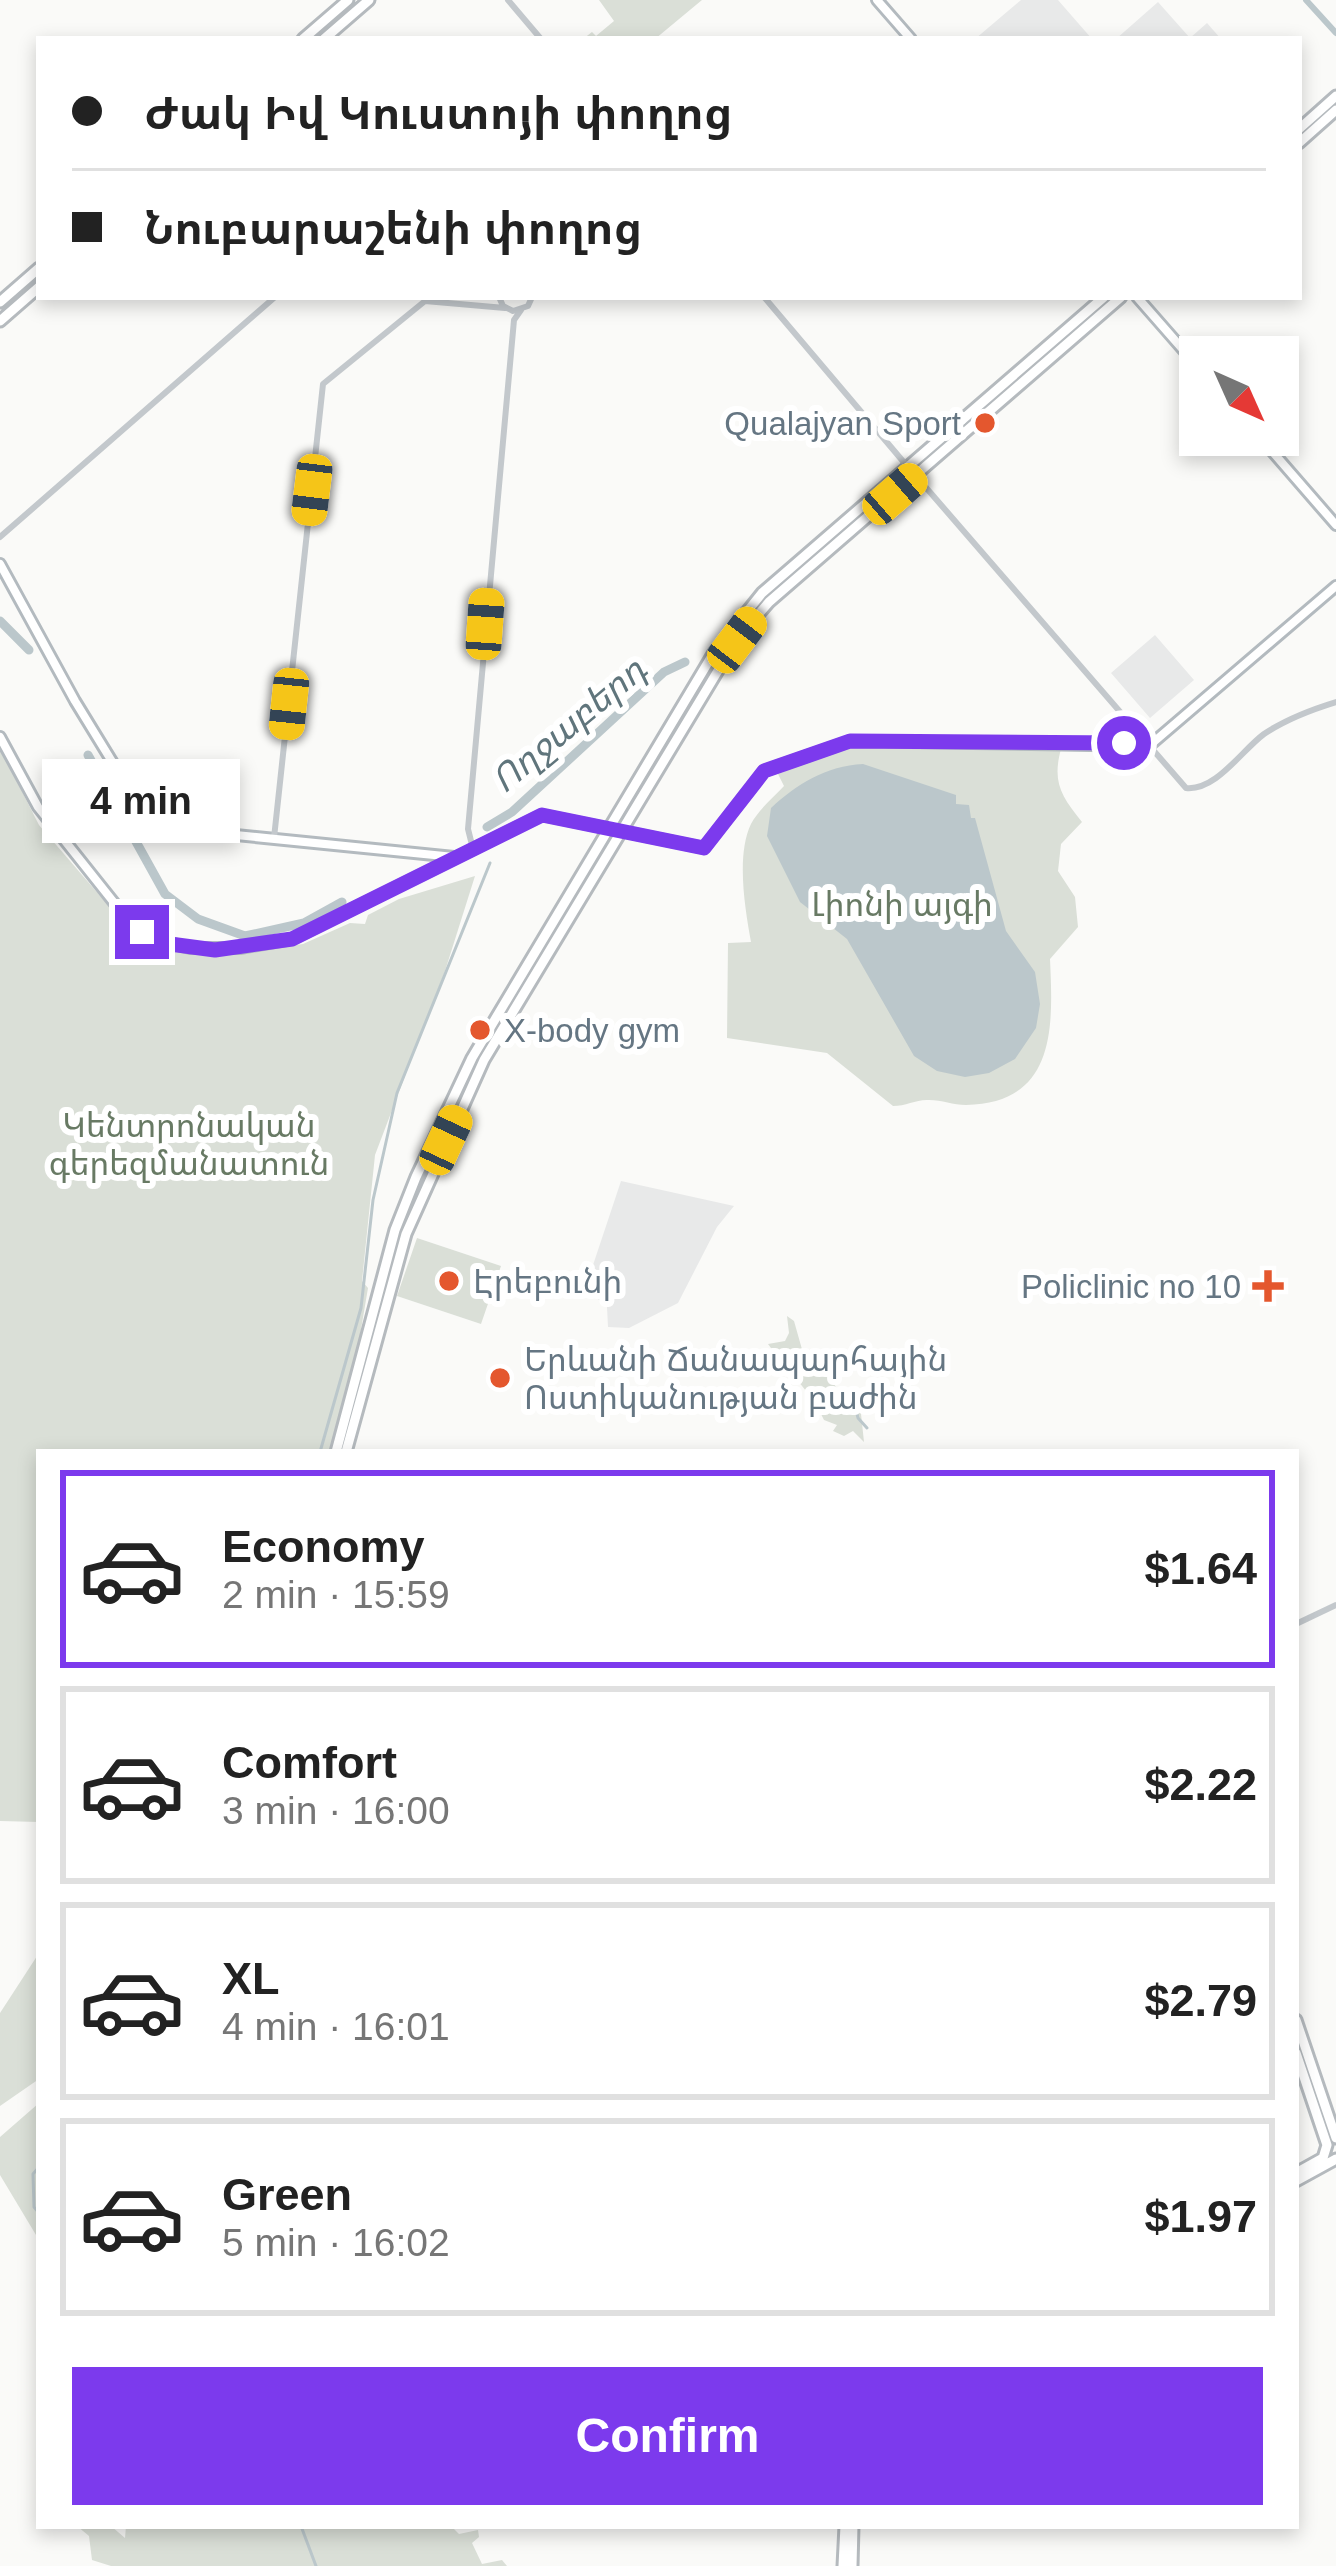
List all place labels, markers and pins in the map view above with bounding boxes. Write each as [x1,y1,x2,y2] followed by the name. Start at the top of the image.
[724,405,961,442] place label: Qualajyan Sport
[972,410,998,436] marker: Qualajyan Sport
[504,1012,680,1049] place label: X-body gym
[467,1017,493,1043] marker: X-body gym
[473,1263,622,1301] place label: Էրեբունի
[436,1268,462,1294] marker: Էրեբունի
[1021,1268,1241,1305] place label: Policlinic no 10
[1252,1270,1284,1302] marker: Policlinic no 10
[524,1341,947,1417] place label: Երևանի Ճանապարհային Ոստիկանության բաժին
[487,1365,513,1391] marker: Երևանի Ճանապարհային Ոստիկանության բաժին

